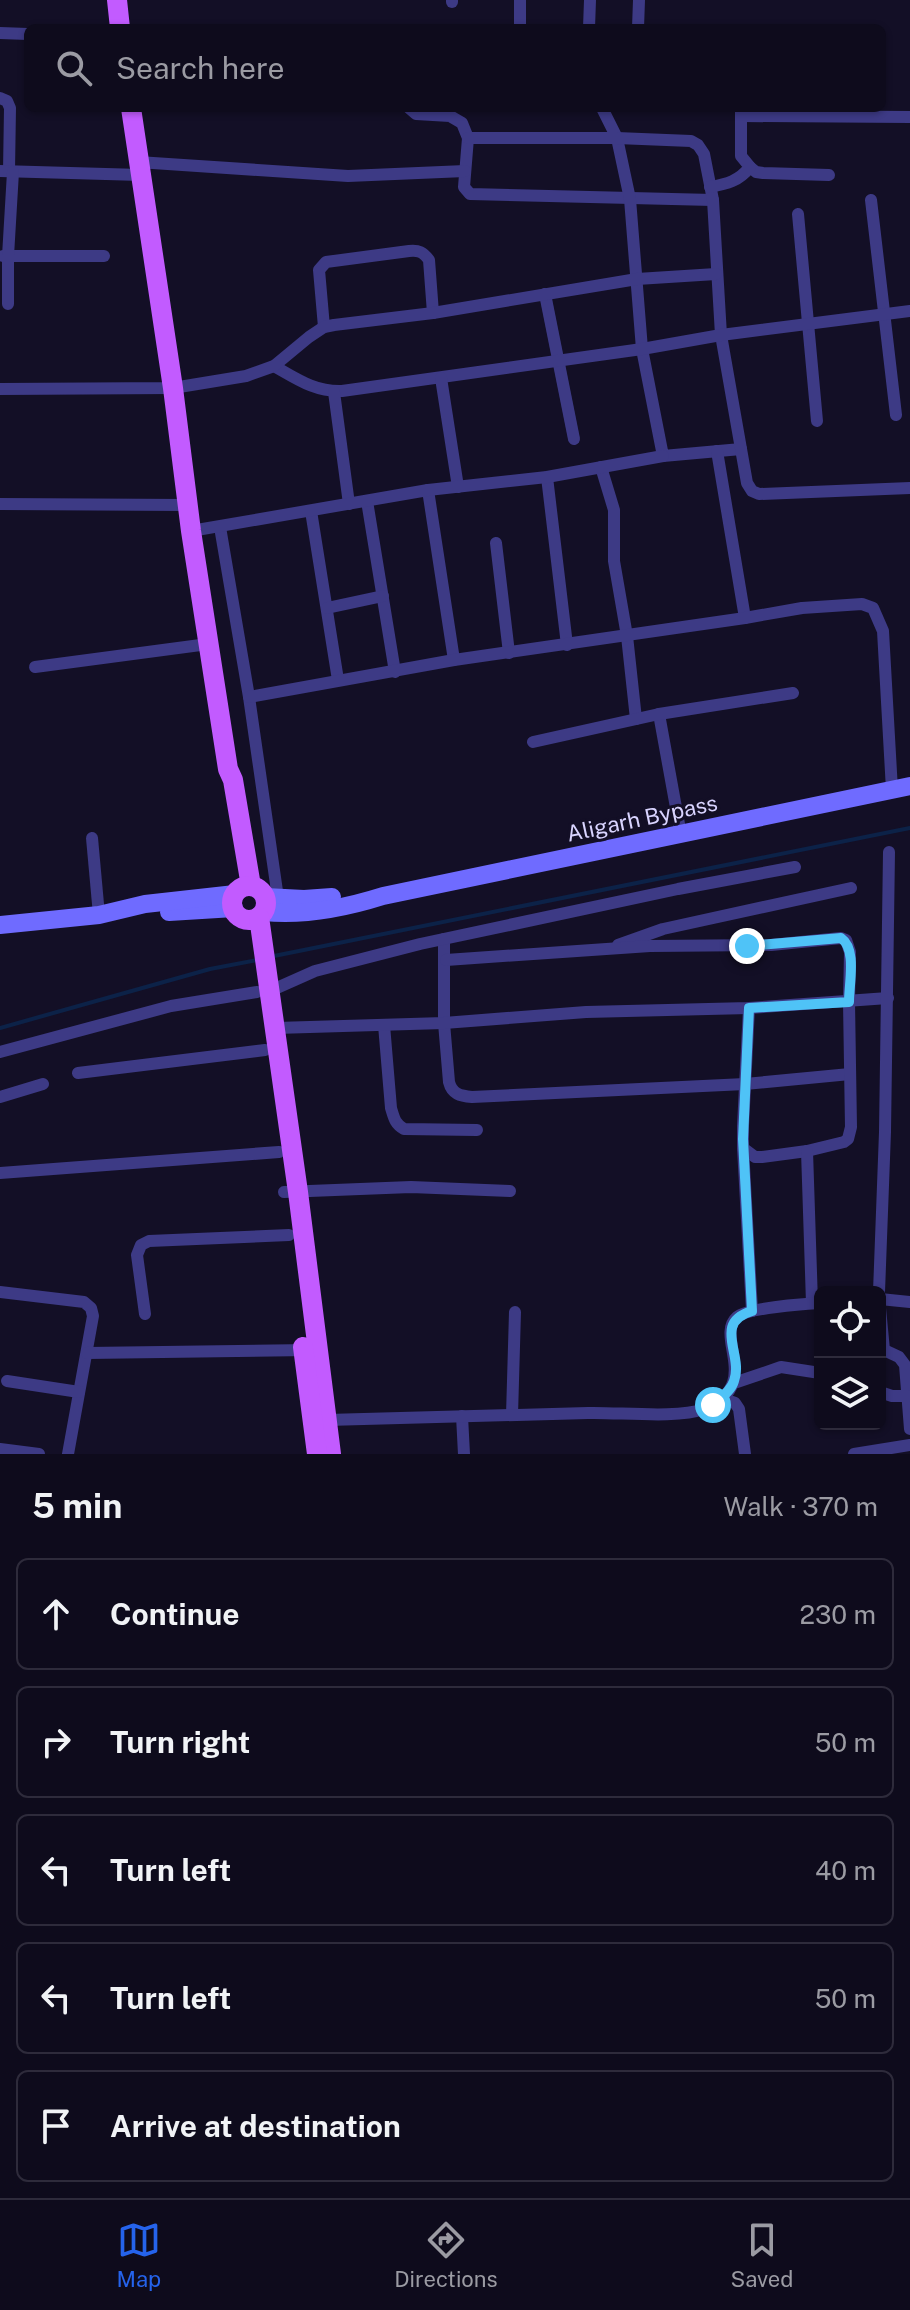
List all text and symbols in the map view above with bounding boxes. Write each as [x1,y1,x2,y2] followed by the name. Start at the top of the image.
[24,24,886,112] search box
[52,46,96,90] icon: search
[116,50,284,86] text: Search here
[564,789,720,847] street label: Aligarh Bypass
[729,928,765,964] route end
[814,1286,886,1430] map controls
[814,1286,886,1358] button: locate
[814,1358,886,1430] button: layers
[695,1387,731,1423] route start
[32,1486,122,1526] text: 5 min
[723,1491,878,1522] text: Walk · 370 m
[34,1592,78,1636] icon: ahead
[110,1596,240,1632] text: Continue
[800,1599,876,1630] text: 230 m
[34,1720,78,1764] icon: right
[110,1724,250,1760] text: Turn right
[815,1727,876,1758] text: 50 m
[34,1848,78,1892] icon: left
[110,1852,231,1888] text: Turn left
[815,1855,876,1886] text: 40 m
[34,1976,78,2020] icon: left
[110,1980,231,2016] text: Turn left
[815,1983,876,2014] text: 50 m
[34,2104,78,2148] icon: arrive
[110,2108,401,2144] text: Arrive at destination
[117,2218,161,2292] tab: Map
[394,2218,498,2292] tab: Directions
[731,2218,793,2292] tab: Saved

